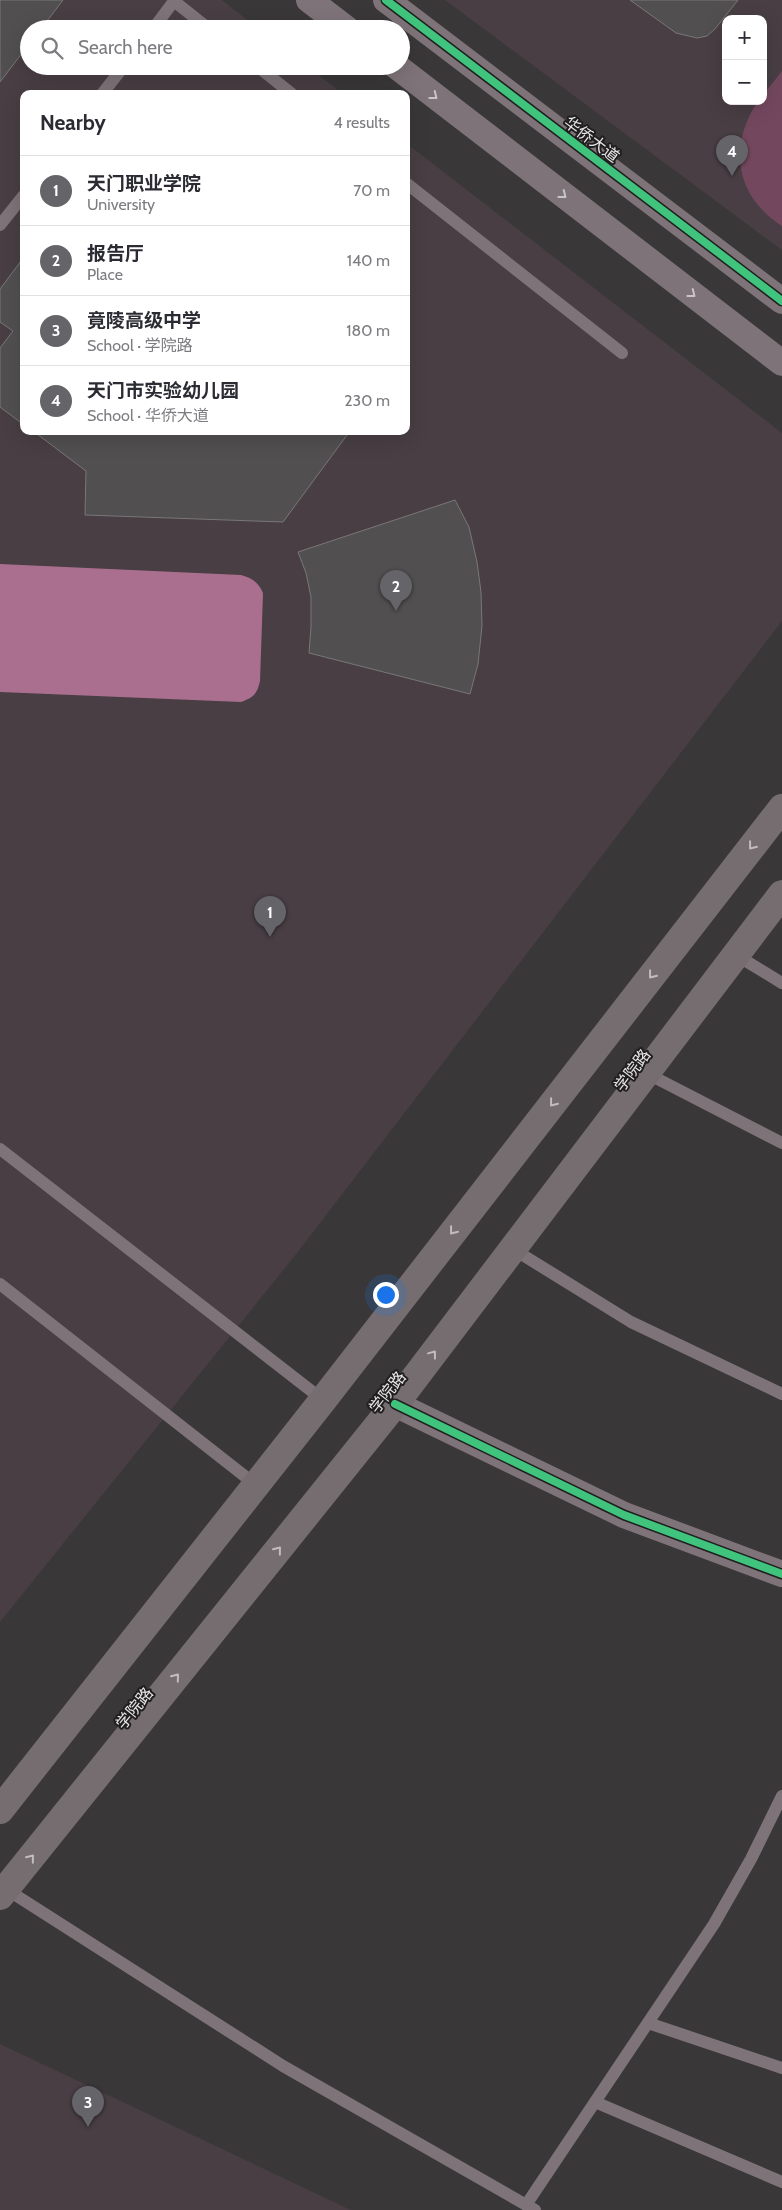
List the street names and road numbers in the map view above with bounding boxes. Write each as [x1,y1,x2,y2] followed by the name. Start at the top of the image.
[560,113,623,166] street label: 华侨大道
[610,1045,654,1095] street label: 学院路
[365,1368,410,1417] street label: 学院路
[112,1684,157,1733] street label: 学院路

